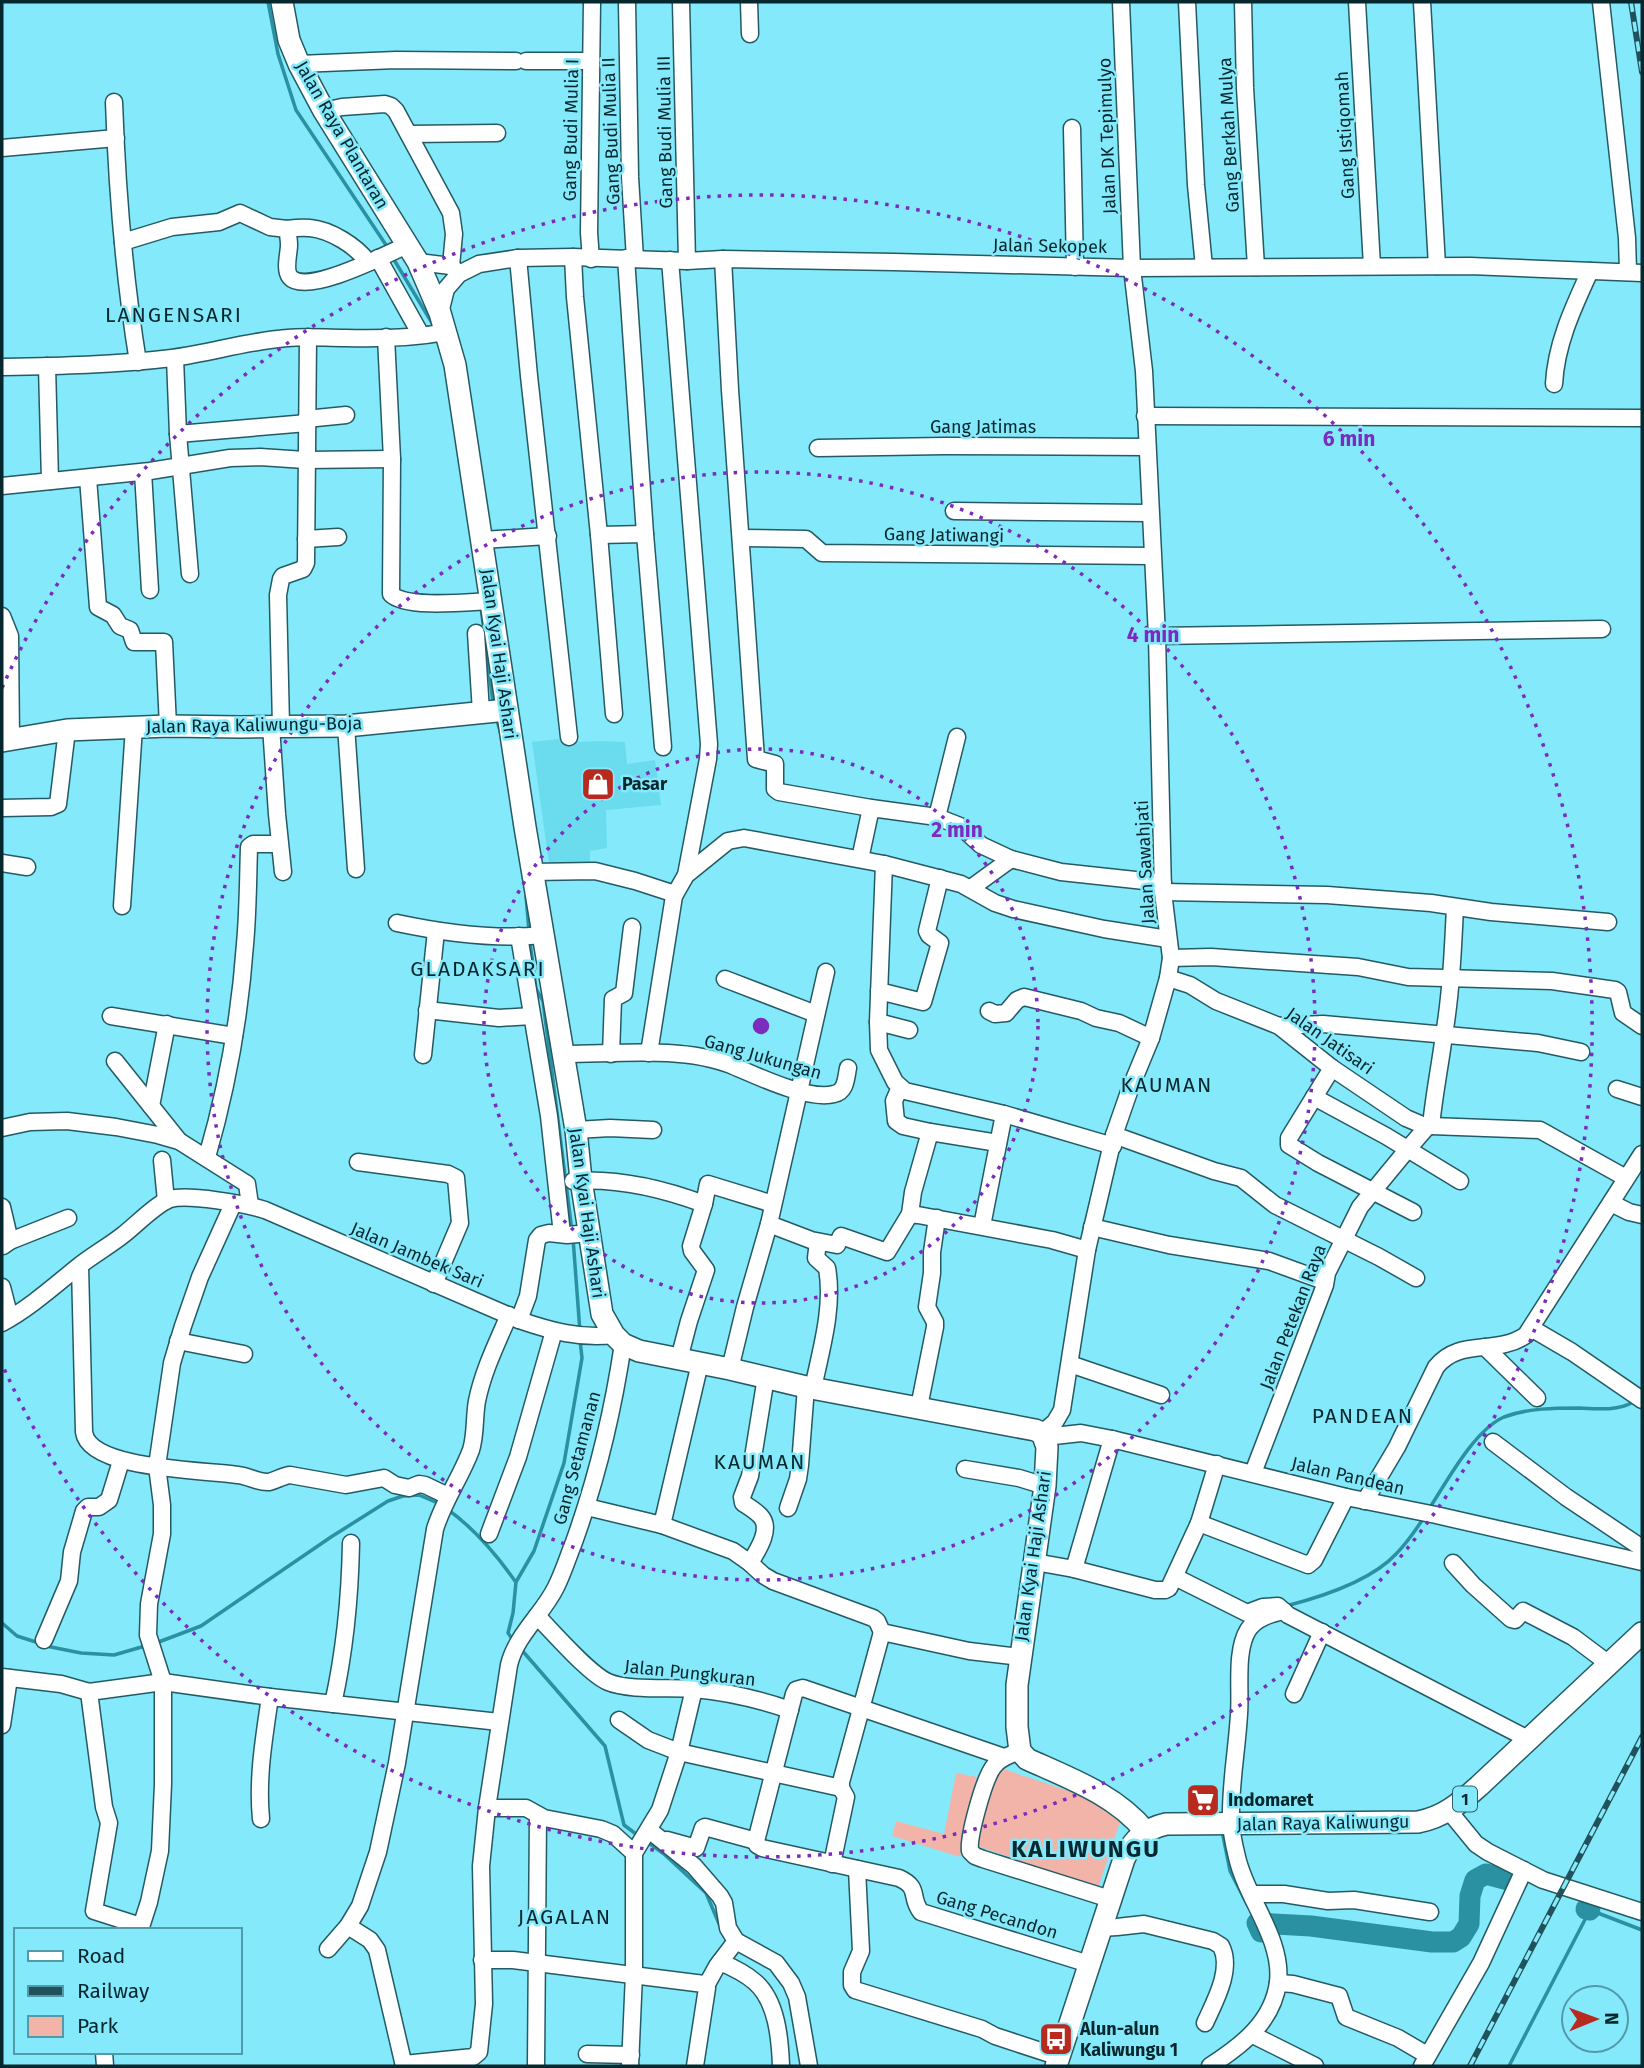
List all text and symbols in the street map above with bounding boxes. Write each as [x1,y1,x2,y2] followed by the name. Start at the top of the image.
[653,55,677,209] street label: Gang Budi Mulia III
[291,57,393,213] street label: Jalan Raya Plantaran
[597,57,625,205] street label: Gang Budi Mulia II
[1093,57,1121,215] street label: Jalan DK Tepimulyo
[1214,57,1244,213] street label: Gang Berkah Mulya
[559,59,583,201] street label: Gang Budi Mulia I
[1331,70,1359,200] street label: Gang Istiqomah
[993,234,1108,258] street label: Jalan Sekopek
[105,302,243,328] district label: LANGENSARI
[930,416,1036,438] street label: Gang Jatimas
[1323,426,1375,452] text: 6 min
[884,523,1004,547] street label: Gang Jatiwangi
[476,567,522,741] street label: Jalan Kyai Haji Ashari
[1127,622,1179,648] text: 4 min
[146,712,362,738] street label: Jalan Raya Kaliwungu-Boja
[579,765,617,803] shop icon: Pasar
[622,773,668,795] place label: Pasar
[1131,799,1159,925] street label: Jalan Sawahjati
[931,817,983,843] text: 2 min
[410,956,546,982] district label: GLADAKSARI
[1282,1003,1378,1079] street label: Jalan Jatisari
[749,1014,773,1038] centre of rings
[702,1030,824,1084] street label: Gang Jukungan
[1121,1072,1213,1098] district label: KAUMAN
[564,1126,610,1300] street label: Jalan Kyai Haji Ashari
[347,1217,487,1293] street label: Jalan Jambek Sari
[1255,1241,1331,1393] street label: Jalan Petekan Raya
[549,1389,605,1527] street label: Gang Setamanan
[1312,1403,1414,1429] district label: PANDEAN
[714,1449,806,1475] district label: KAUMAN
[1289,1452,1407,1500] street label: Jalan Pandean
[1010,1469,1056,1643] street label: Jalan Kyai Haji Ashari
[623,1655,757,1691] street label: Jalan Pungkuran
[1184,1781,1222,1819] supermarket icon: Indomaret
[1453,1786,1477,1812] road number: 1
[1228,1789,1315,1811] place label: Indomaret
[1236,1810,1410,1836] street label: Jalan Raya Kaliwungu
[1011,1835,1161,1863] district label: KALIWUNGU
[933,1886,1061,1944] street label: Gang Pecandon
[518,1904,612,1930] district label: JAGALAN
[14,1928,242,2054] legend
[77,1943,125,1969] text: Road
[77,1978,150,2004] text: Railway
[1560,1984,1630,2054] north arrow
[1600,2012,1623,2025] text: N
[77,2013,119,2039] text: Park
[1079,2018,1178,2061] place label: Alun-alun Kaliwungu 1
[1037,2020,1075,2058] bus stop icon: Alun-alun Kaliwungu 1

